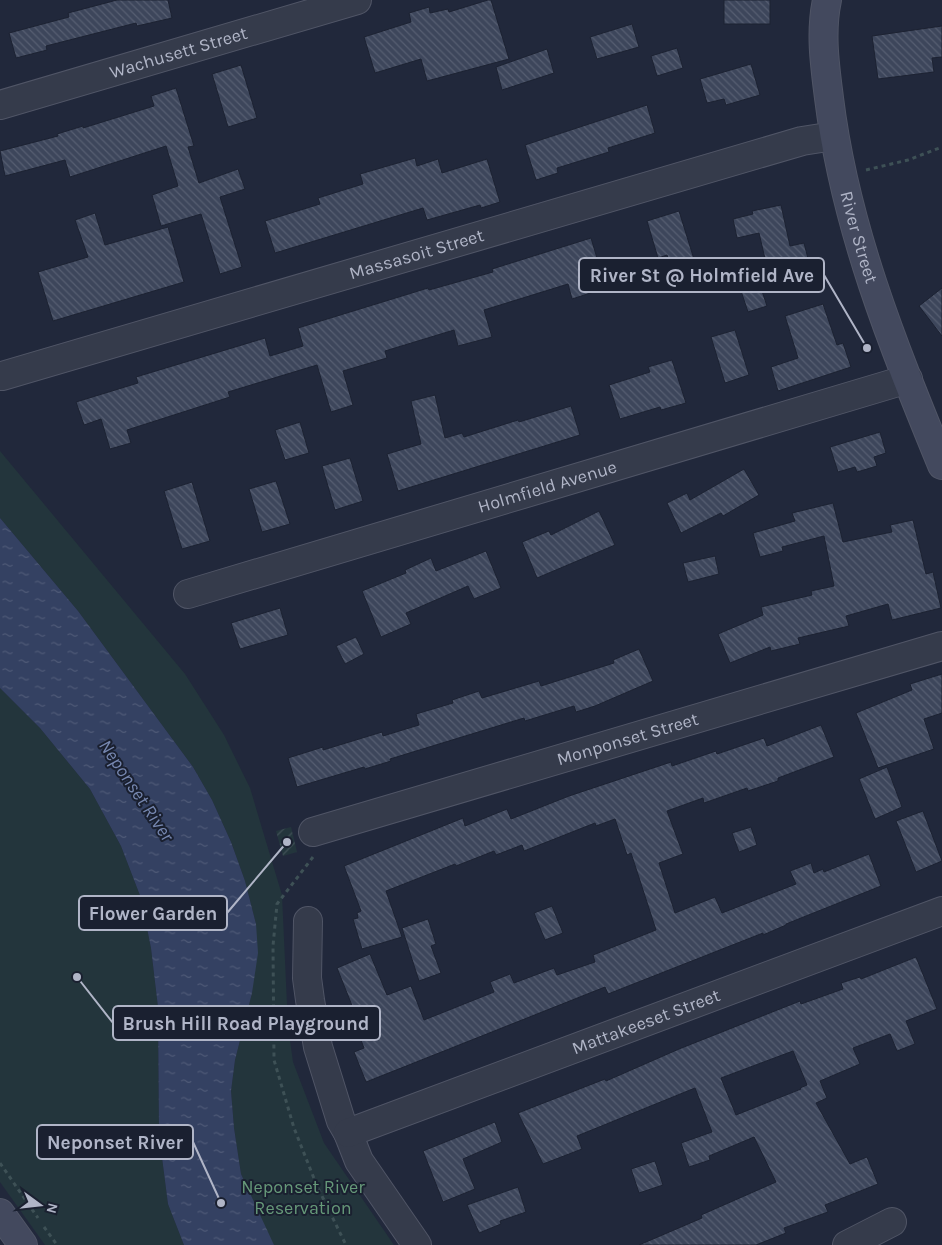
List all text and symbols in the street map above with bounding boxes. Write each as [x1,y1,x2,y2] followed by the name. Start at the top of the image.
[107,22,250,83] street label: Wachusett Street
[835,189,883,286] street label: River Street
[347,224,487,284] street label: Massasoit Street
[579,258,824,292] callout: River St @ Holmfield Ave
[590,265,814,287] text: River St @ Holmfield Ave
[475,456,619,518] street label: Holmfield Avenue
[554,708,701,770] street label: Monponset Street
[94,735,179,847] water label: Neponset River
[79,896,227,930] callout: Flower Garden
[89,903,217,925] text: Flower Garden
[569,984,723,1059] street label: Mattakeeset Street
[113,1006,380,1040] callout: Brush Hill Road Playground
[122,1013,370,1035] text: Brush Hill Road Playground
[37,1125,193,1159] callout: Neponset River
[47,1132,184,1154] text: Neponset River
[241,1176,365,1219] park label: Neponset River Reservation
[15,1180,65,1230] north arrow
[43,1201,62,1215] text: N

